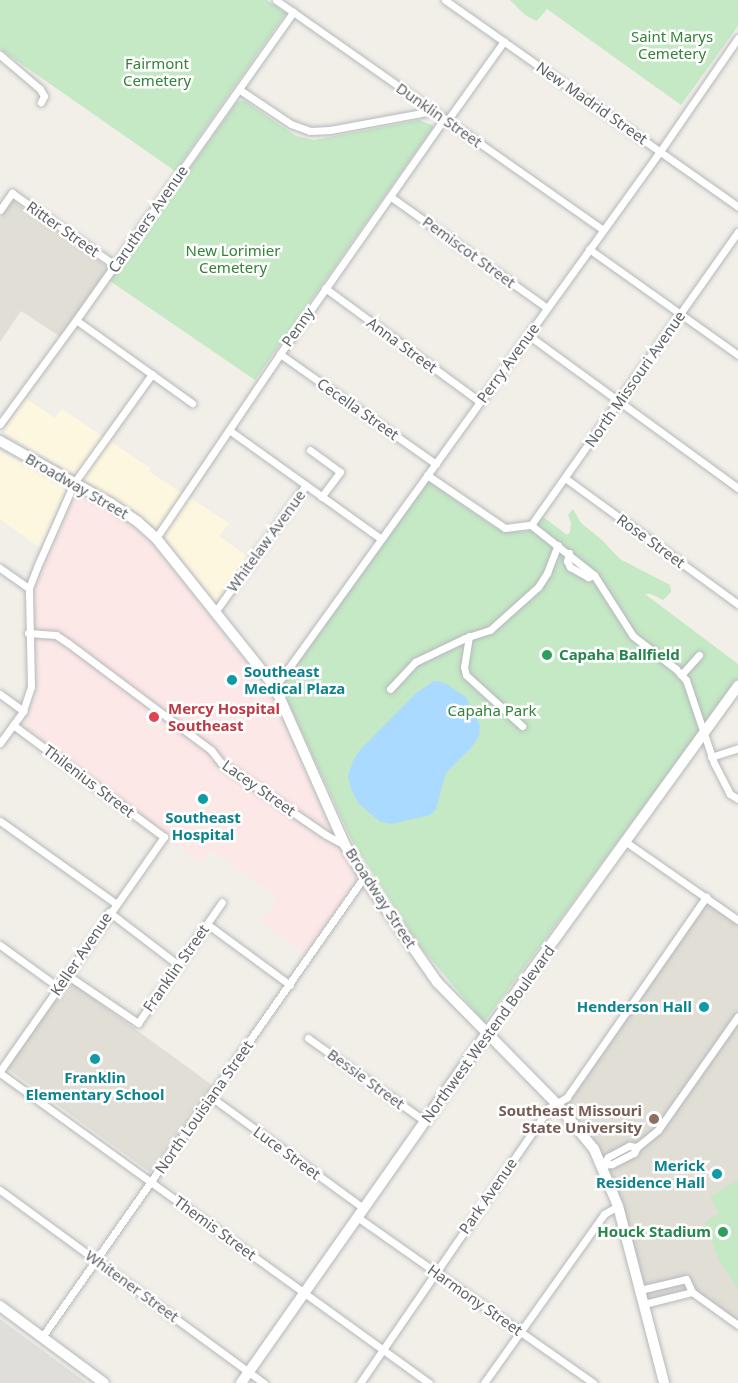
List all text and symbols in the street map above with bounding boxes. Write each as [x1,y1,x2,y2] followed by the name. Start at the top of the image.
[631,27,713,62] park label: Saint Marys Cemetery
[123,54,191,89] park label: Fairmont Cemetery
[533,58,651,148] street label: New Madrid Street
[393,79,485,151] street label: Dunklin Street
[104,162,192,276] street label: Caruthers Avenue
[23,197,103,261] street label: Ritter Street
[419,212,519,292] street label: Pemiscot Street
[186,241,280,276] park label: New Lorimier Cemetery
[278,304,318,350] street label: Penny
[581,307,689,451] street label: North Missouri Avenue
[363,314,441,376] street label: Anna Street
[473,320,543,406] street label: Perry Avenue
[314,374,402,444] street label: Cecella Street
[22,449,132,523] street label: Broadway Street
[223,487,309,595] street label: Whitelaw Avenue
[613,510,689,572] street label: Rose Street
[559,646,680,664] place label: Capaha Ballfield
[540,648,554,662] marker: Capaha Ballfield
[244,662,345,697] place label: Southeast Medical Plaza
[225,673,239,687] marker: Southeast Medical Plaza
[168,699,280,734] place label: Mercy Hospital Southeast
[448,702,536,720] park label: Capaha Park
[145,708,163,726] marker: Mercy Hospital Southeast
[40,741,138,821] street label: Thilenius Street
[219,756,299,820] street label: Lacey Street
[196,792,210,806] marker: Southeast Hospital
[165,808,241,843] place label: Southeast Hospital
[342,844,420,952] street label: Broadway Street
[47,909,115,999] street label: Keller Avenue
[139,921,213,1015] street label: Franklin Street
[418,942,558,1126] street label: Northwest Westend Boulevard
[577,998,692,1016] place label: Henderson Hall
[697,1000,711,1014] marker: Henderson Hall
[151,1037,257,1177] street label: North Louisiana Street
[324,1045,408,1113] street label: Bessie Street
[88,1052,102,1066] marker: Franklin Elementary School
[26,1068,164,1103] place label: Franklin Elementary School
[498,1101,642,1136] place label: Southeast Missouri State University
[647,1112,661,1126] marker: Southeast Missouri State University
[250,1123,324,1183] street label: Luce Street
[455,1155,521,1237] street label: Park Avenue
[596,1156,705,1191] place label: Merick Residence Hall
[710,1167,724,1181] marker: Merick Residence Hall
[171,1192,259,1264] street label: Themis Street
[597,1223,711,1241] place label: Houck Stadium
[716,1225,730,1239] marker: Houck Stadium
[82,1246,182,1326] street label: Whitener Street
[424,1261,526,1339] street label: Harmony Street

